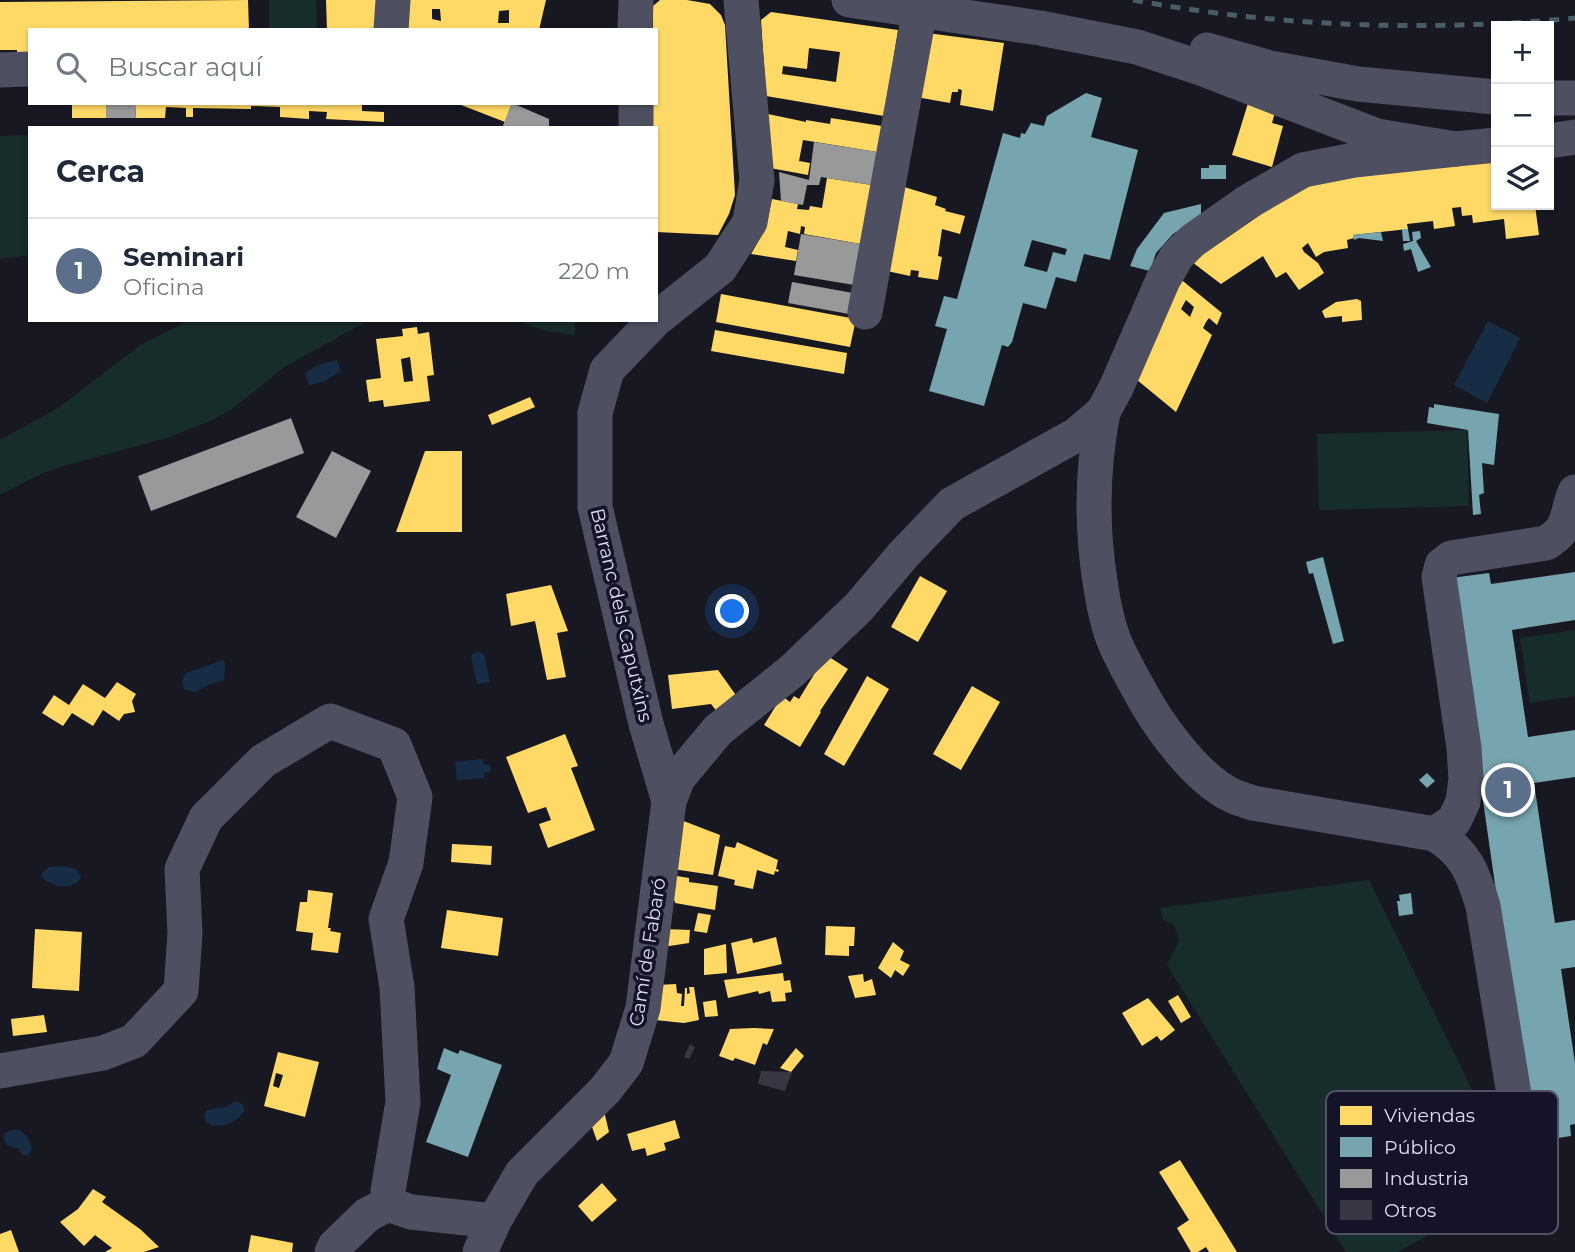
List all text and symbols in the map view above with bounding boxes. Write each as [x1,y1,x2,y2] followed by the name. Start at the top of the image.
[1491,21,1554,210] map controls
[1491,21,1554,84] button: +
[28,28,658,105] search box
[52,48,90,86] icon: search
[108,51,262,83] text: Buscar aquí
[1491,84,1554,147] button: −
[1491,147,1554,210] button: layers
[56,153,145,190] text: Cerca
[123,241,244,273] text: Seminari
[74,257,84,285] text: 1
[558,257,630,285] text: 220 m
[123,273,205,301] text: Oficina
[586,506,657,724] street label: Barranc dels Caputxins
[715,594,749,628] your location
[1485,764,1531,816] pin: 1
[624,876,671,1028] street label: Camí de Fabaró
[1326,1091,1558,1234] legend
[1384,1104,1475,1127] text: Viviendas
[1384,1136,1456,1159] text: Público
[1384,1167,1469,1190] text: Industria
[1384,1199,1436,1222] text: Otros

